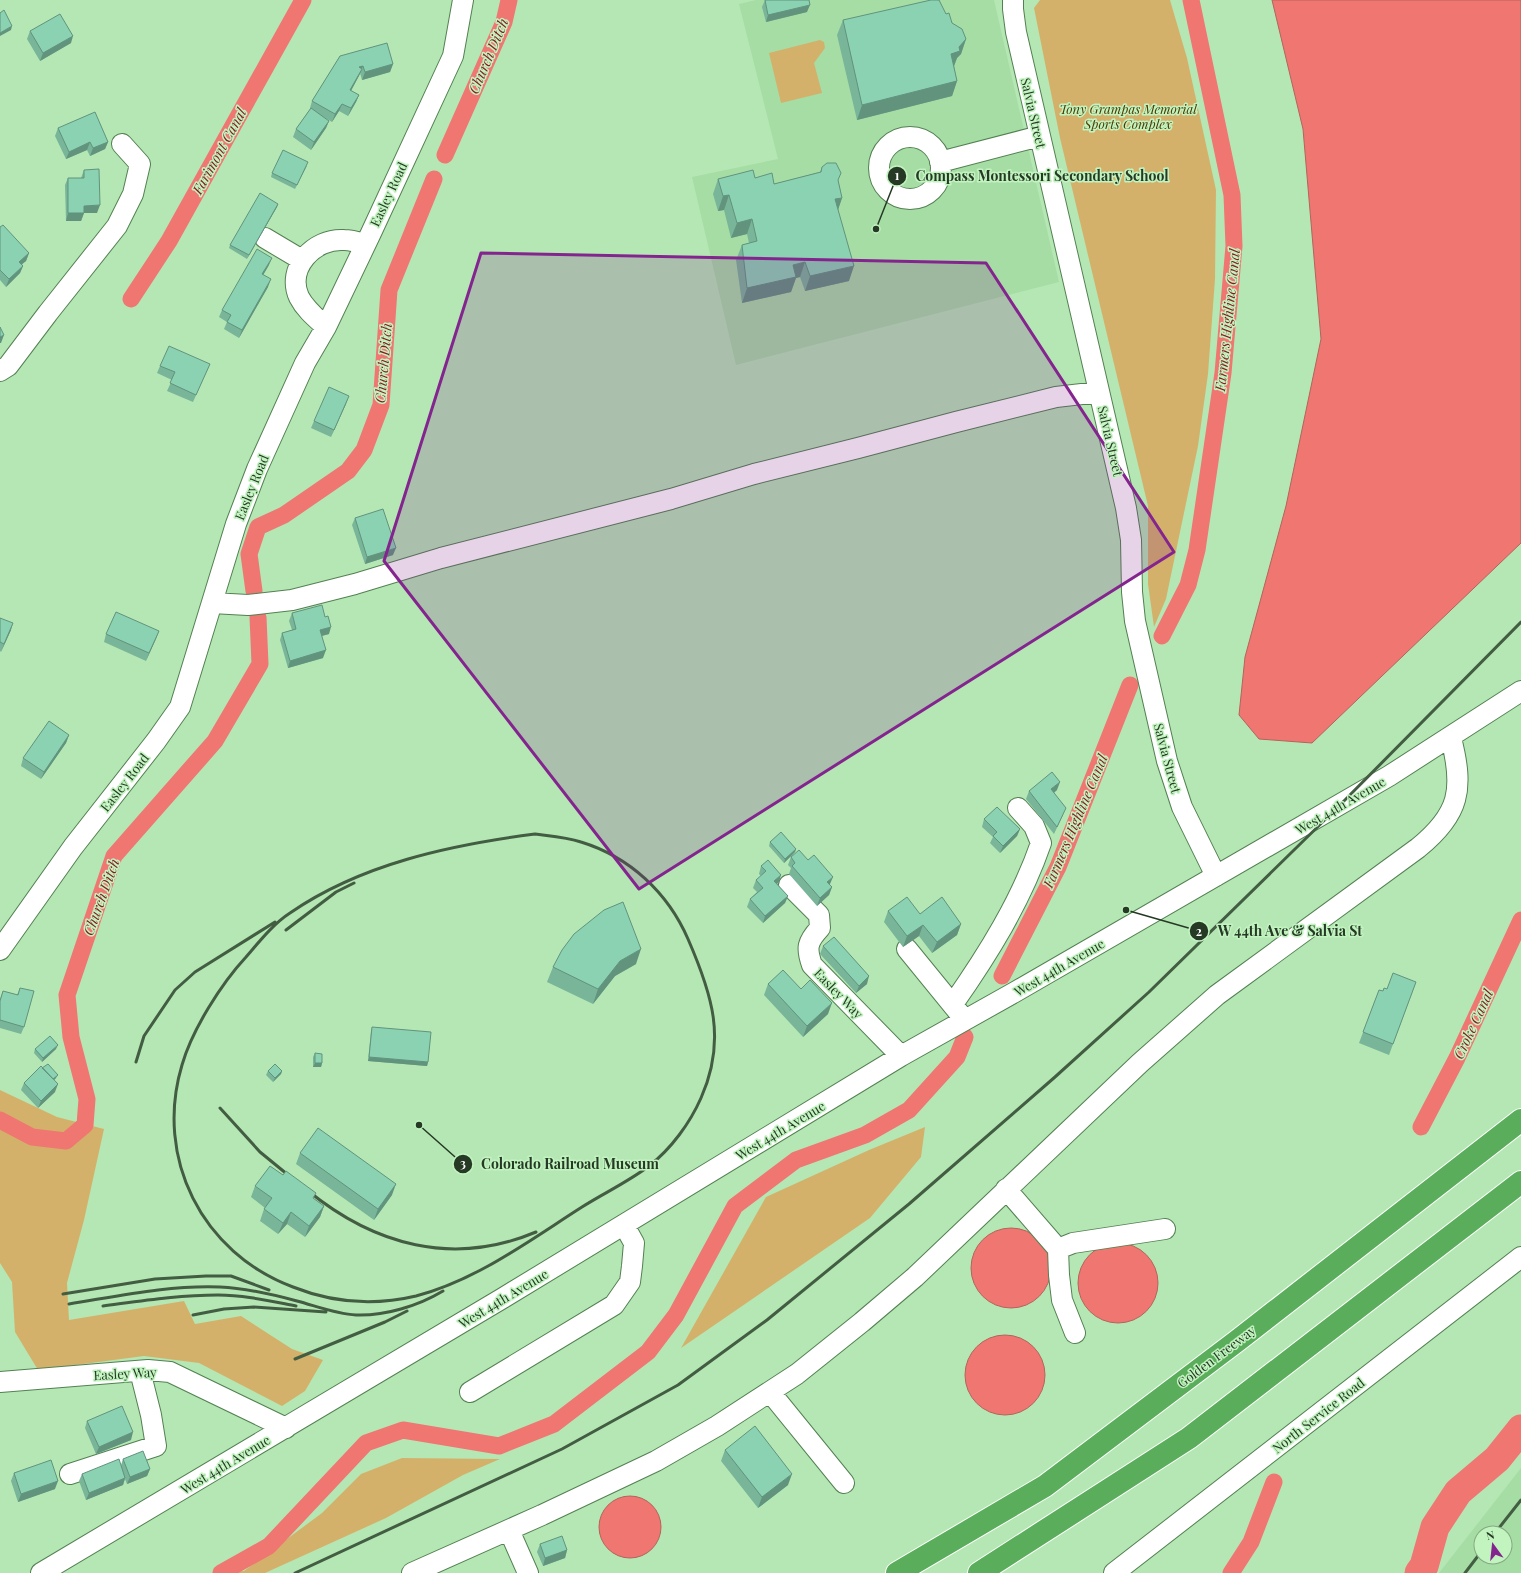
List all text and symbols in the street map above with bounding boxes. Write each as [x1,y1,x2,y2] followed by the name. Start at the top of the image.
[464,15,512,97] water label: Church Ditch
[1018,76,1050,150] street label: Salvia Street
[1059,100,1198,132] park label: Tony Grampas Memorial Sports Complex
[187,104,251,198] water label: Farimont Canal
[366,159,411,229] street label: Easley Road
[887,163,1177,189] callout: Compass Montessori Secondary School
[915,166,1169,185] text: Compass Montessori Secondary School
[895,167,900,183] text: 1
[1210,247,1244,393] water label: Farmers Highline Canal
[370,322,396,404] water label: Church Ditch
[1095,404,1127,478] street label: Salvia Street
[230,451,272,522] street label: Easley Road
[1150,721,1186,795] street label: Salvia Street
[96,749,152,815] street label: Easley Road
[1038,750,1112,891] water label: Farmers Highline Canal
[1291,772,1389,838] street label: West 44th Avenue
[78,856,124,938] water label: Church Ditch
[1189,918,1371,944] callout: W 44th Ave & Salvia St
[1217,921,1362,940] text: W 44th Ave & Salvia St
[1196,923,1202,939] text: 2
[1010,934,1108,1000] street label: West 44th Avenue
[811,964,867,1022] street label: Easley Way
[1449,985,1498,1062] water label: Croke Canal
[731,1096,828,1164] street label: West 44th Avenue
[453,1151,667,1177] callout: Colorado Railroad Museum
[481,1154,659,1173] text: Colorado Railroad Museum
[460,1155,466,1171] text: 3
[454,1264,551,1332] street label: West 44th Avenue
[1173,1321,1259,1391] street label: Golden Freeway
[93,1363,158,1383] street label: Easley Way
[1268,1373,1368,1456] street label: North Service Road
[176,1430,273,1498] street label: West 44th Avenue
[1473,1525,1513,1565] north arrow
[1485,1527,1496,1543] text: N

